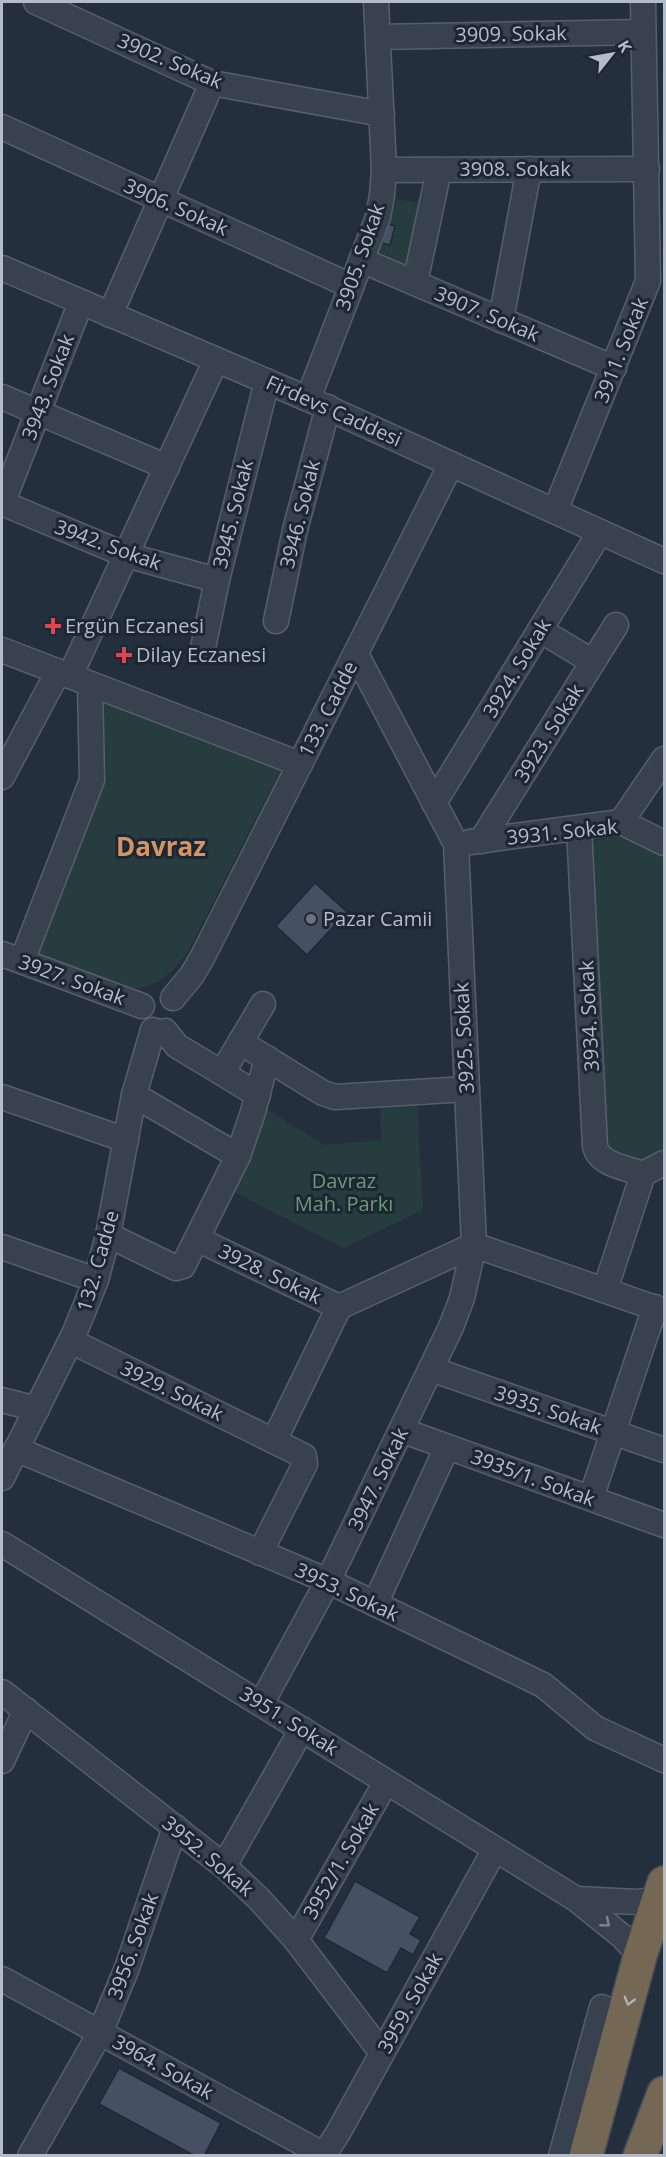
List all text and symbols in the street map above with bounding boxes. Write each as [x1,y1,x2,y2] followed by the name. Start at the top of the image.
[455,19,567,48] street label: 3909. Sokak
[582,24,642,84] north arrow
[114,26,227,95] street label: 3902. Sokak
[613,36,637,57] text: K
[459,155,571,182] street label: 3908. Sokak
[120,172,233,242] street label: 3906. Sokak
[329,199,391,314] street label: 3905. Sokak
[431,279,544,348] street label: 3907. Sokak
[587,293,654,406] street label: 3911. Sokak
[15,330,80,444] street label: 3943. Sokak
[262,369,406,453] street label: Firdevs Caddesi
[206,456,259,571] street label: 3945. Sokak
[273,456,326,571] street label: 3946. Sokak
[51,513,166,576] street label: 3942. Sokak
[65,612,204,639] place label: Ergün Eczanesi
[476,613,557,722] street label: 3924. Sokak
[46,619,60,633] marker: Ergün Eczanesi
[136,641,266,668] place label: Dilay Eczanesi
[117,648,131,662] marker: Dilay Eczanesi
[292,656,363,761] street label: 133. Cadde
[508,678,590,787] street label: 3923. Sokak
[505,812,619,851] street label: 3931. Sokak
[116,828,206,864] district label: Davraz
[323,905,432,932] place label: Pazar Camii
[304,912,318,926] marker: Pazar Camii
[15,948,130,1011] street label: 3927. Sokak
[572,959,605,1072] street label: 3934. Sokak
[447,981,480,1094] street label: 3925. Sokak
[295,1167,393,1217] park label: Davraz Mah. Parkı
[70,1207,125,1315] street label: 132. Cadde
[214,1237,327,1310] street label: 3928. Sokak
[116,1354,229,1427] street label: 3929. Sokak
[491,1379,606,1441] street label: 3935. Sokak
[341,1422,414,1535] street label: 3947. Sokak
[467,1443,599,1513] street label: 3935/1. Sokak
[291,1556,404,1628] street label: 3953. Sokak
[235,1680,344,1762] street label: 3951. Sokak
[296,1797,385,1924] street label: 3952/1. Sokak
[157,1809,260,1902] street label: 3952. Sokak
[101,1888,164,2003] street label: 3956. Sokak
[599,1915,610,1926] one-way arrow
[371,1947,449,2058] street label: 3959. Sokak
[623,1995,636,2005] one-way arrow
[108,2028,219,2106] street label: 3964. Sokak

